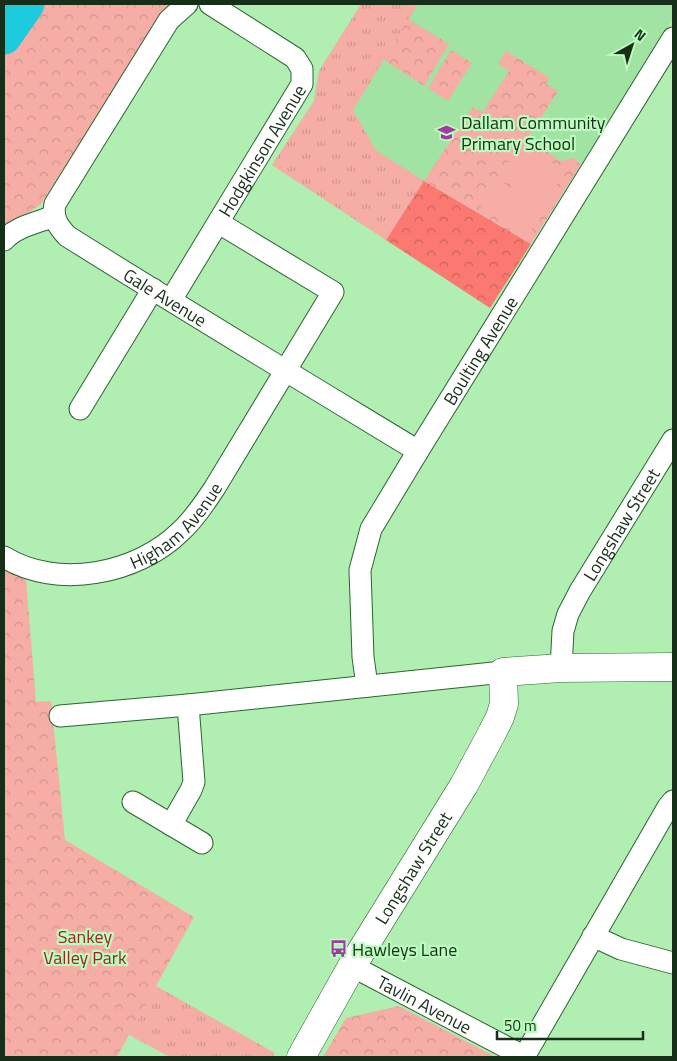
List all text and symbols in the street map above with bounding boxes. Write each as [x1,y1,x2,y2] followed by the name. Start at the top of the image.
[607,20,657,70] north arrow
[630,23,651,46] text: N
[211,79,312,222] street label: Hodgkinson Avenue
[461,109,606,157] place label: Dallam Community Primary School
[437,122,457,142] school or university icon: Dallam Community Primary School
[118,261,212,333] street label: Gale Avenue
[436,291,524,410] street label: Boulting Avenue
[576,462,667,586] street label: Longshaw Street
[125,477,229,576] street label: Higham Avenue
[368,805,458,929] street label: Longshaw Street
[43,923,127,971] park label: Sankey Valley Park
[352,936,457,963] place label: Hawleys Lane
[328,939,348,959] bus stop icon: Hawleys Lane
[372,968,477,1040] street label: Tavlin Avenue
[497,1008,643,1040] scale bar
[504,1014,537,1037] text: 50 m

